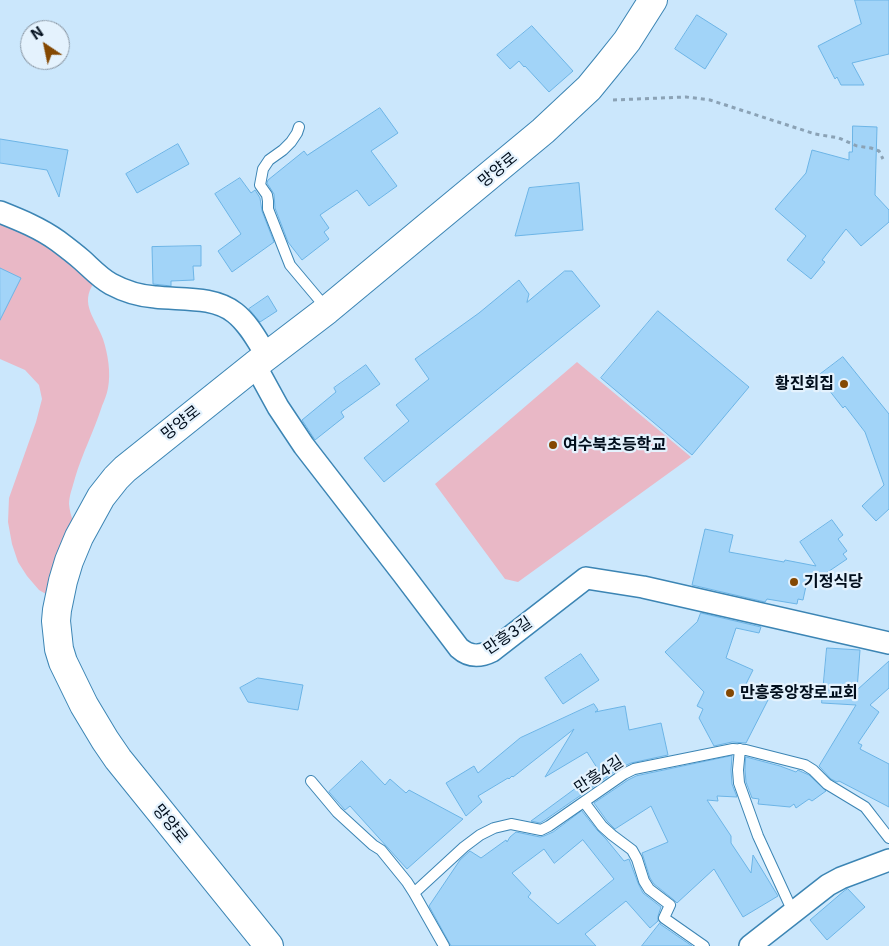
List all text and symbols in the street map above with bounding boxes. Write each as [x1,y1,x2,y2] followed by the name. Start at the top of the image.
[20,20,70,70] north arrow
[28,23,46,43] text: N
[475,149,521,191] street label: 망양로
[775,374,834,394] place label: 황진회집
[838,378,850,390] marker: 황진회집
[158,402,204,444] street label: 망양로
[563,435,666,455] place label: 여수북초등학교
[547,439,559,451] marker: 여수북초등학교
[804,572,863,592] place label: 기정식당
[788,576,800,588] marker: 기정식당
[480,613,536,659] street label: 만흥3길
[740,683,858,703] place label: 만흥중앙장로교회
[724,687,736,699] marker: 만흥중앙장로교회
[571,752,627,798] street label: 만흥4길
[149,801,191,847] street label: 망양로

